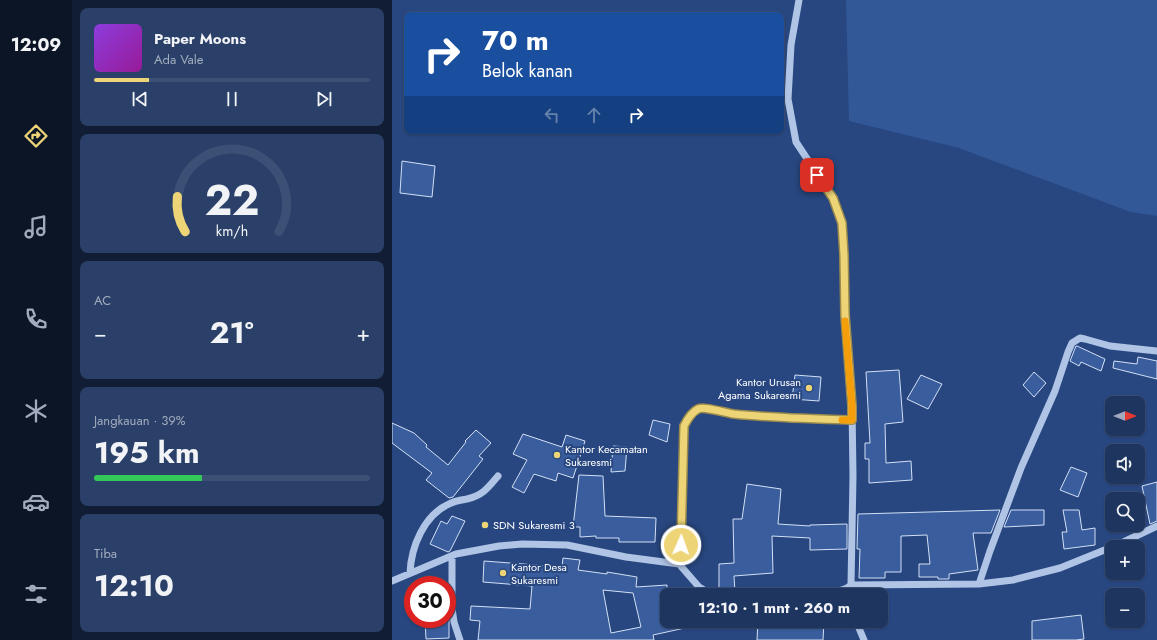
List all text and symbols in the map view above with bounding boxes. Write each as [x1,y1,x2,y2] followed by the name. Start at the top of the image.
[482,20,549,61] text: 70 m
[154,28,246,50] text: Paper Moons
[416,28,468,80] icon: right
[11,32,61,58] text: 12:09
[154,50,203,69] text: Ada Vale
[482,58,573,84] text: Belok kanan
[129,88,151,110] icon: previous
[221,88,243,110] icon: pause
[313,88,335,110] icon: next
[541,104,563,126] icon: left
[583,104,605,126] icon: ahead
[625,104,647,126] icon: right
[22,122,50,150] icon: directions
[800,158,834,192] pin
[806,164,828,186] icon: arrive
[205,169,259,230] text: 22
[22,213,50,241] icon: music
[216,220,248,240] text: km/h
[94,291,111,310] text: AC
[22,305,50,333] icon: phone
[210,311,254,354] text: 21°
[94,317,107,349] text: −
[356,317,370,349] text: +
[718,374,801,403] place label: Kantor Urusan Agama Sukaresmi
[804,383,814,393] marker: Kantor Urusan Agama Sukaresmi
[1105,396,1145,436] north arrow
[1105,396,1145,628] map controls
[22,397,50,425] icon: climate
[94,411,186,430] text: Jangkauan · 39%
[94,431,200,474] text: 195 km
[565,441,648,470] place label: Kantor Kecamatan Sukaresmi
[1105,444,1145,484] button: sound
[552,450,562,460] marker: Kantor Kecamatan Sukaresmi
[22,488,50,516] icon: car
[1105,492,1145,532] button: search
[493,517,575,533] place label: SDN Sukaresmi 3
[480,520,490,530] marker: SDN Sukaresmi 3
[660,524,702,566] position arrow
[1105,540,1145,580] button: +
[94,544,117,563] text: Tiba
[511,559,567,588] place label: Kantor Desa Sukaresmi
[94,564,174,607] text: 12:10
[498,568,508,578] marker: Kantor Desa Sukaresmi
[404,576,456,628] speed limit sign: 30
[22,580,50,608] icon: filters
[1105,588,1145,628] button: −
[698,597,850,619] text: 12:10 · 1 mnt · 260 m

